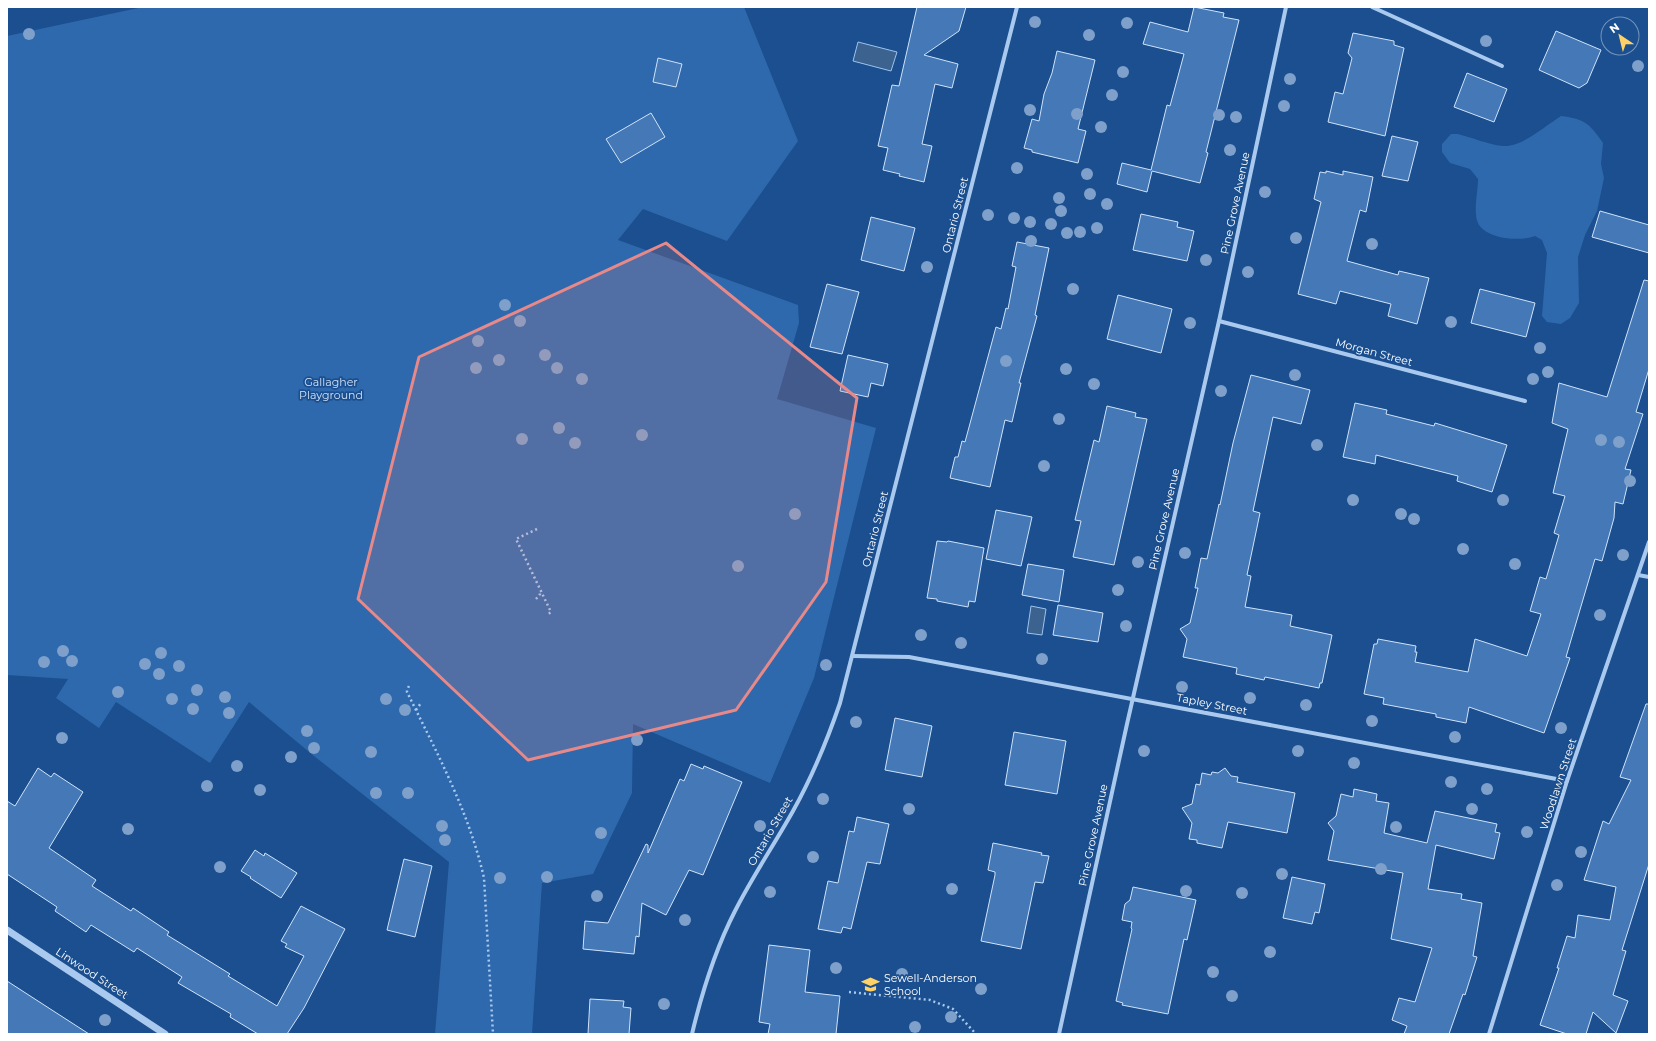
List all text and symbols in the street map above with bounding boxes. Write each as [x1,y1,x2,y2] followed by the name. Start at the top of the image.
[1600,16,1640,56] north arrow
[1607,20,1622,36] text: N
[1217,150,1253,255] street label: Pine Grove Avenue
[939,175,971,254] street label: Ontario Street
[1334,335,1415,369] street label: Morgan Street
[299,375,363,402] park label: Gallagher Playground
[1145,466,1183,571] street label: Pine Grove Avenue
[859,489,891,568] street label: Ontario Street
[1176,690,1249,718] street label: Tapley Street
[1537,736,1580,832] street label: Woodlawn Street
[1075,782,1111,887] street label: Pine Grove Avenue
[745,793,796,868] street label: Ontario Street
[53,944,131,1002] street label: Linwood Street
[884,971,977,998] place label: Sewell-Anderson School
[861,974,881,994] school or university icon: Sewell-Anderson School

